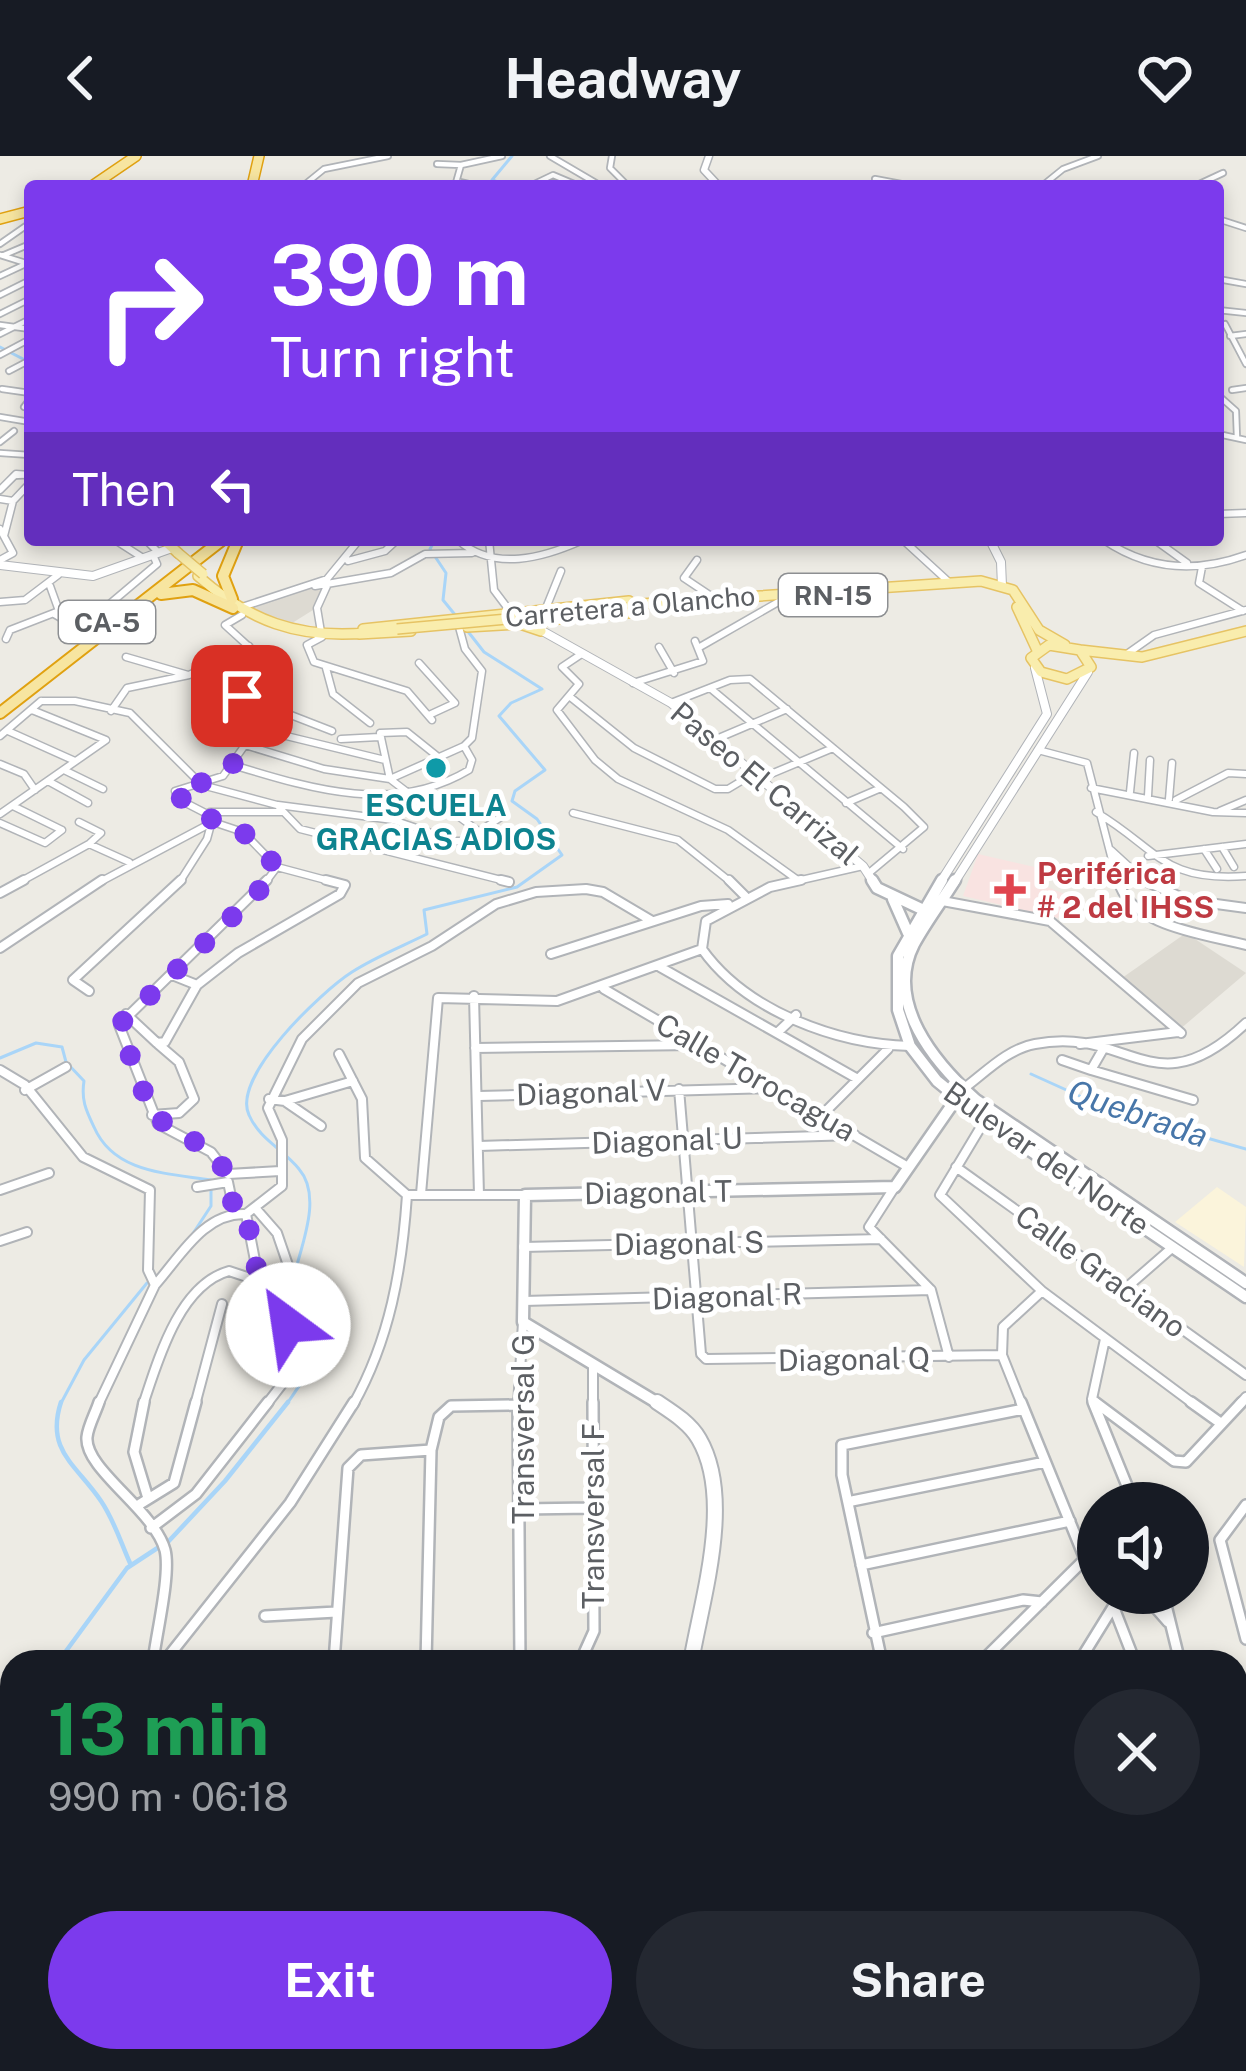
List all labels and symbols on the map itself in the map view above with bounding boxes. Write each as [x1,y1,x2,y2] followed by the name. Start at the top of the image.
[779,574,887,616] road number: RN-15
[504,579,756,633] street label: Carretera a Olancho
[59,601,155,643] road number: CA-5
[191,645,293,747] pin
[664,694,866,872] street label: Paseo El Carrizal
[423,755,449,781] marker: ESCUELA GRACIAS ADIOS
[316,787,556,857] place label: ESCUELA GRACIAS ADIOS
[1037,855,1214,925] place label: Periférica # 2 del IHSS
[994,874,1026,906] marker: Periférica # 2 del IHSS
[650,1005,862,1149] street label: Calle Torocagua
[516,1071,666,1113] street label: Diagonal V
[1063,1071,1213,1155] water label: Quebrada
[937,1074,1157,1242] street label: Bulevar del Norte
[591,1119,743,1161] street label: Diagonal U
[584,1173,732,1211] street label: Diagonal T
[1009,1197,1193,1345] street label: Calle Graciano
[614,1224,764,1262] street label: Diagonal S
[225,1262,351,1388] position arrow
[651,1275,803,1317] street label: Diagonal R
[505,1334,541,1524] street label: Transversal G
[777,1340,931,1378] street label: Diagonal Q
[575,1423,611,1609] street label: Transversal F

